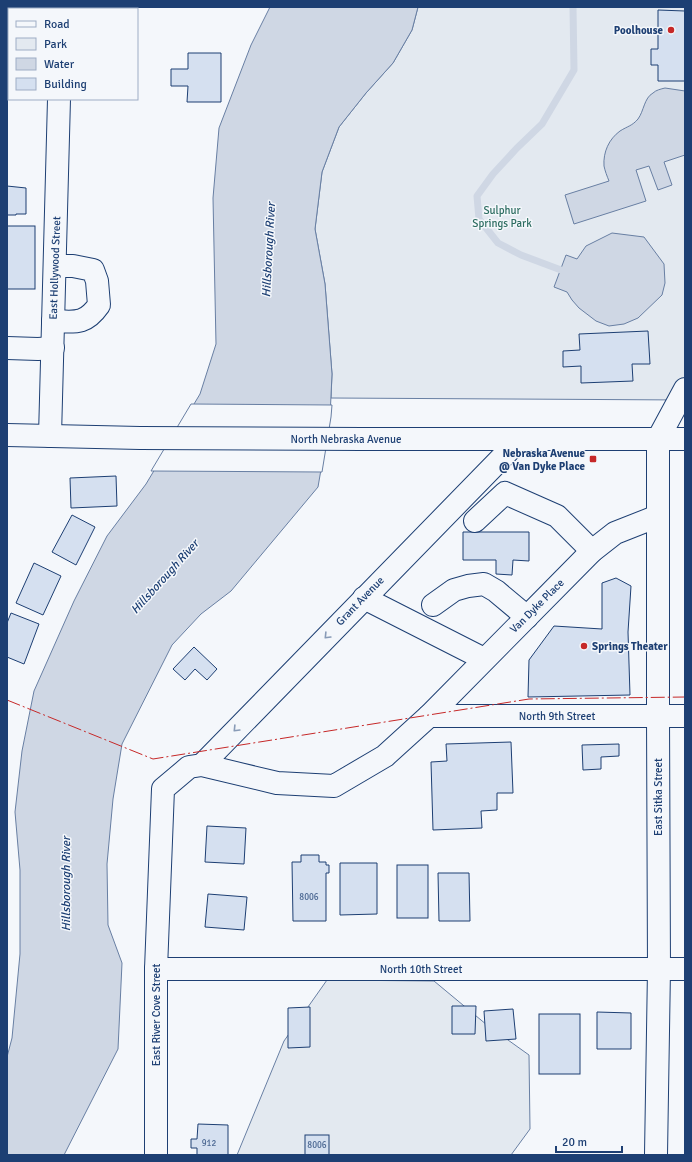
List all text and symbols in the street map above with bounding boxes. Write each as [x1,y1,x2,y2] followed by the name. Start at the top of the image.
[8,8,138,100] legend
[44,17,70,32] text: Road
[614,24,664,37] place label: Poolhouse
[666,25,676,35] marker: Poolhouse
[44,37,67,52] text: Park
[44,57,75,72] text: Water
[44,77,87,92] text: Building
[259,201,279,298] water label: Hillsborough River
[472,204,532,230] park label: Sulphur Springs Park
[47,216,63,320] street label: East Hollywood Street
[291,433,401,446] street label: North Nebraska Avenue
[499,447,586,473] place label: Nebraska Avenue @ Van Dyke Place
[588,454,598,464] marker: Nebraska Avenue @ Van Dyke Place
[128,536,203,617] water label: Hillsborough River
[333,574,387,628] street label: Grant Avenue
[507,576,567,636] street label: Van Dyke Place
[324,631,332,639] one-way arrow
[592,640,668,653] place label: Springs Theater
[579,641,589,651] marker: Springs Theater
[519,710,595,723] street label: North 9th Street
[234,724,241,732] one-way arrow
[652,758,665,836] street label: East Sitka Street
[59,835,74,931] water label: Hillsborough River
[299,892,319,903] house number: 8006
[150,963,163,1066] street label: East River Cove Street
[380,963,462,976] street label: North 10th Street
[556,1128,622,1154] scale bar
[562,1135,587,1150] text: 20 m
[202,1138,216,1149] house number: 912
[307,1140,327,1151] house number: 8006

